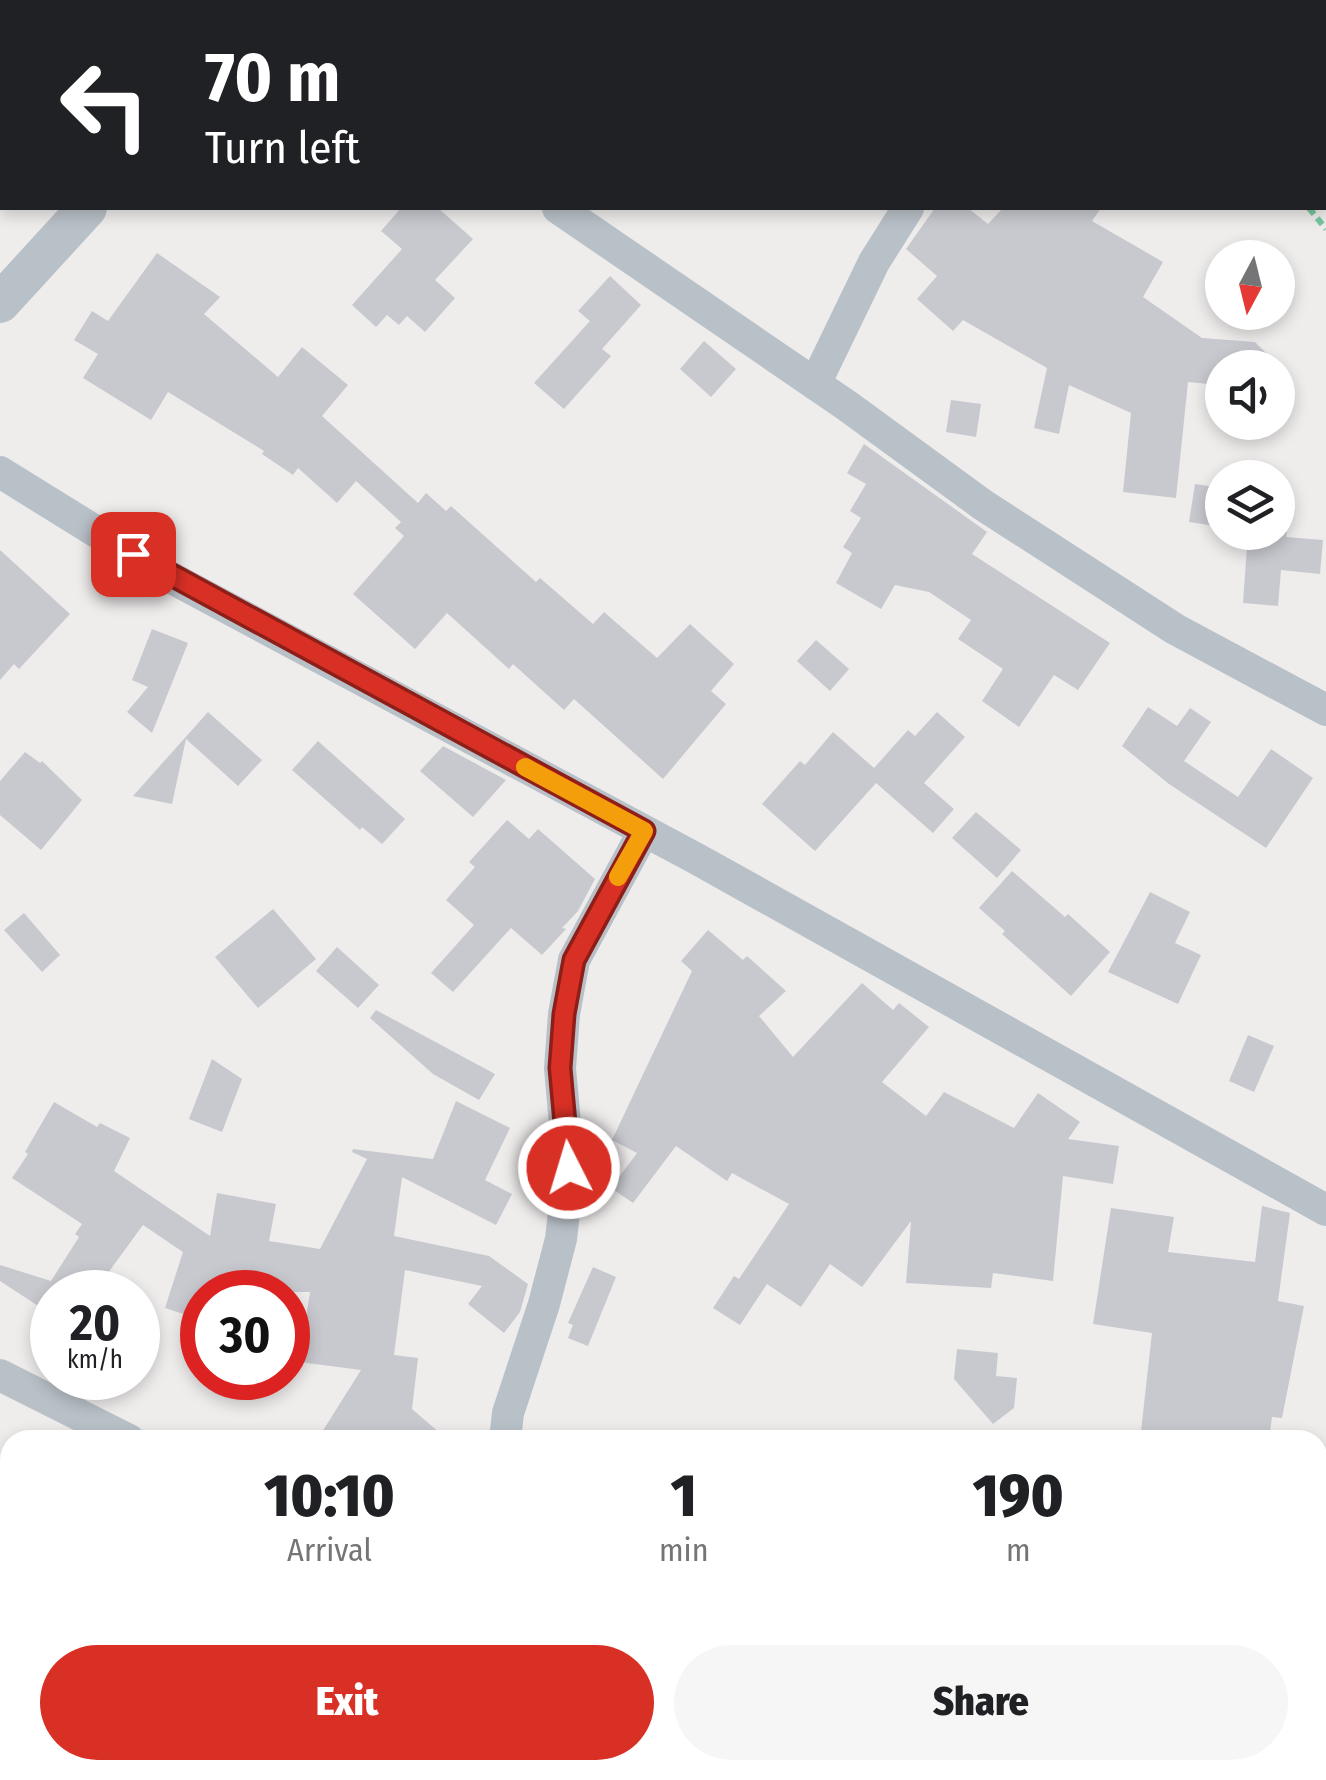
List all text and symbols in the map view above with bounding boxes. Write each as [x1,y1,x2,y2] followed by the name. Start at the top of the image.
[205,36,340,120] text: 70 m
[40,40,170,170] icon: left
[205,121,360,175] text: Turn left
[1205,240,1295,330] north arrow
[1205,240,1295,550] map controls
[1205,350,1295,440] button: sound
[1205,460,1295,550] button: layers
[91,512,176,597] pin
[106,527,161,582] icon: arrive
[517,1116,621,1220] position arrow
[180,1270,310,1400] speed limit sign: 30
[70,1293,120,1353] text: 20
[67,1345,123,1375] text: km/h
[264,1460,395,1532] text: 10:10
[671,1460,697,1532] text: 1
[973,1460,1064,1532] text: 190
[287,1531,372,1569] text: Arrival
[659,1531,709,1569] text: min
[1006,1531,1031,1569] text: m
[40,1645,654,1760] button: Exit
[674,1645,1288,1760] button: Share

